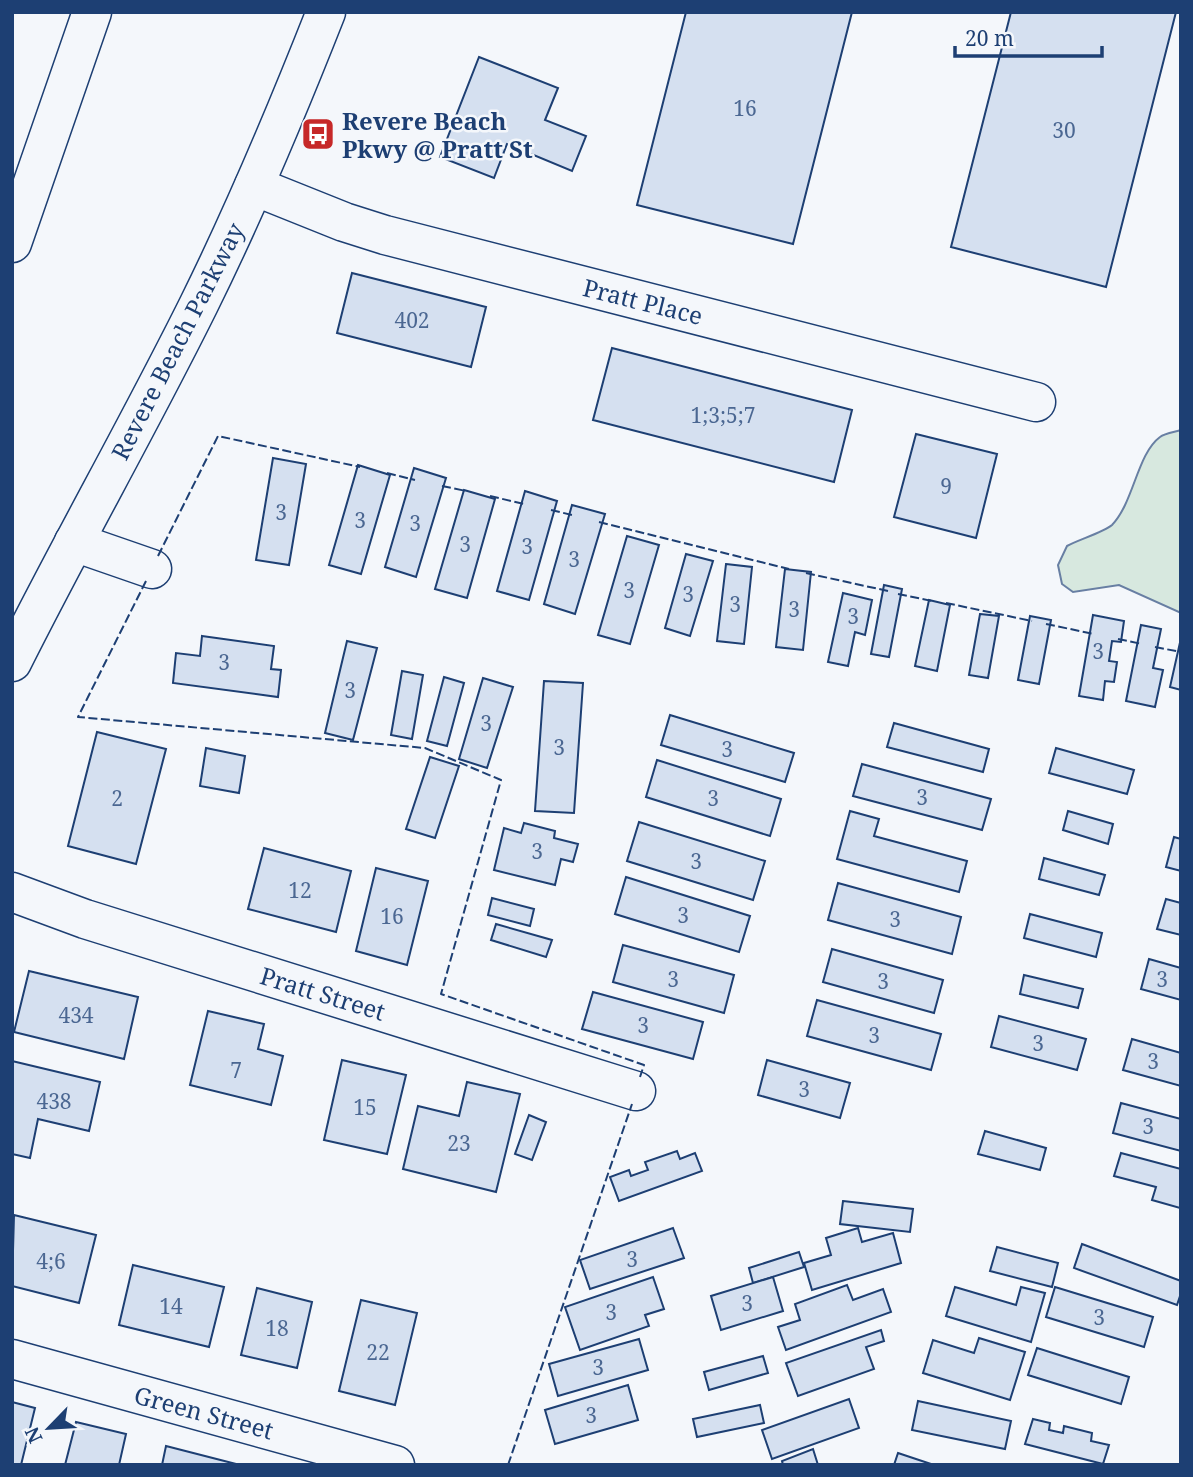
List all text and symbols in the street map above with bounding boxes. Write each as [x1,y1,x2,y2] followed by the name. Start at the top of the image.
[955,14,1102,58] scale bar
[965,24,1014,52] text: 20 m
[733,94,757,122] house number: 16
[342,104,533,165] place label: Revere Beach Pkwy @ Pratt St
[299,115,337,153] bus stop icon: Revere Beach Pkwy @ Pratt St
[1052,116,1076,144] house number: 30
[103,217,251,465] street label: Revere Beach Parkway
[580,270,706,332] street label: Pratt Place
[394,306,430,334] house number: 402
[691,401,755,429] house number: 1;3;5;7
[940,472,952,500] house number: 9
[275,498,287,526] house number: 3
[354,506,366,534] house number: 3
[409,509,421,537] house number: 3
[459,530,471,558] house number: 3
[521,532,533,560] house number: 3
[568,545,580,573] house number: 3
[623,576,635,604] house number: 3
[682,580,694,608] house number: 3
[729,590,741,618] house number: 3
[788,595,800,623] house number: 3
[847,602,859,630] house number: 3
[1092,637,1104,665] house number: 3
[218,648,230,676] house number: 3
[344,676,356,704] house number: 3
[480,709,492,737] house number: 3
[553,733,565,761] house number: 3
[721,735,733,763] house number: 3
[916,783,928,811] house number: 3
[111,784,123,812] house number: 2
[707,784,719,812] house number: 3
[531,837,543,865] house number: 3
[690,847,702,875] house number: 3
[288,876,312,904] house number: 12
[677,901,689,929] house number: 3
[380,902,404,930] house number: 16
[889,905,901,933] house number: 3
[257,958,389,1028] street label: Pratt Street
[667,965,679,993] house number: 3
[1156,965,1168,993] house number: 3
[877,967,889,995] house number: 3
[58,1001,94,1029] house number: 434
[637,1011,649,1039] house number: 3
[868,1021,880,1049] house number: 3
[1032,1029,1044,1057] house number: 3
[1147,1047,1159,1075] house number: 3
[230,1056,242,1084] house number: 7
[798,1075,810,1103] house number: 3
[36,1087,72,1115] house number: 438
[353,1093,377,1121] house number: 15
[1142,1112,1154,1140] house number: 3
[447,1129,471,1157] house number: 23
[626,1245,638,1273] house number: 3
[36,1247,66,1275] house number: 4;6
[741,1289,753,1317] house number: 3
[159,1292,183,1320] house number: 14
[605,1298,617,1326] house number: 3
[1093,1303,1105,1331] house number: 3
[265,1314,289,1342] house number: 18
[366,1338,390,1366] house number: 22
[592,1353,604,1381] house number: 3
[131,1378,277,1446] street label: Green Street
[14,1393,84,1463] north arrow
[585,1401,597,1429] house number: 3
[19,1423,49,1447] text: N

